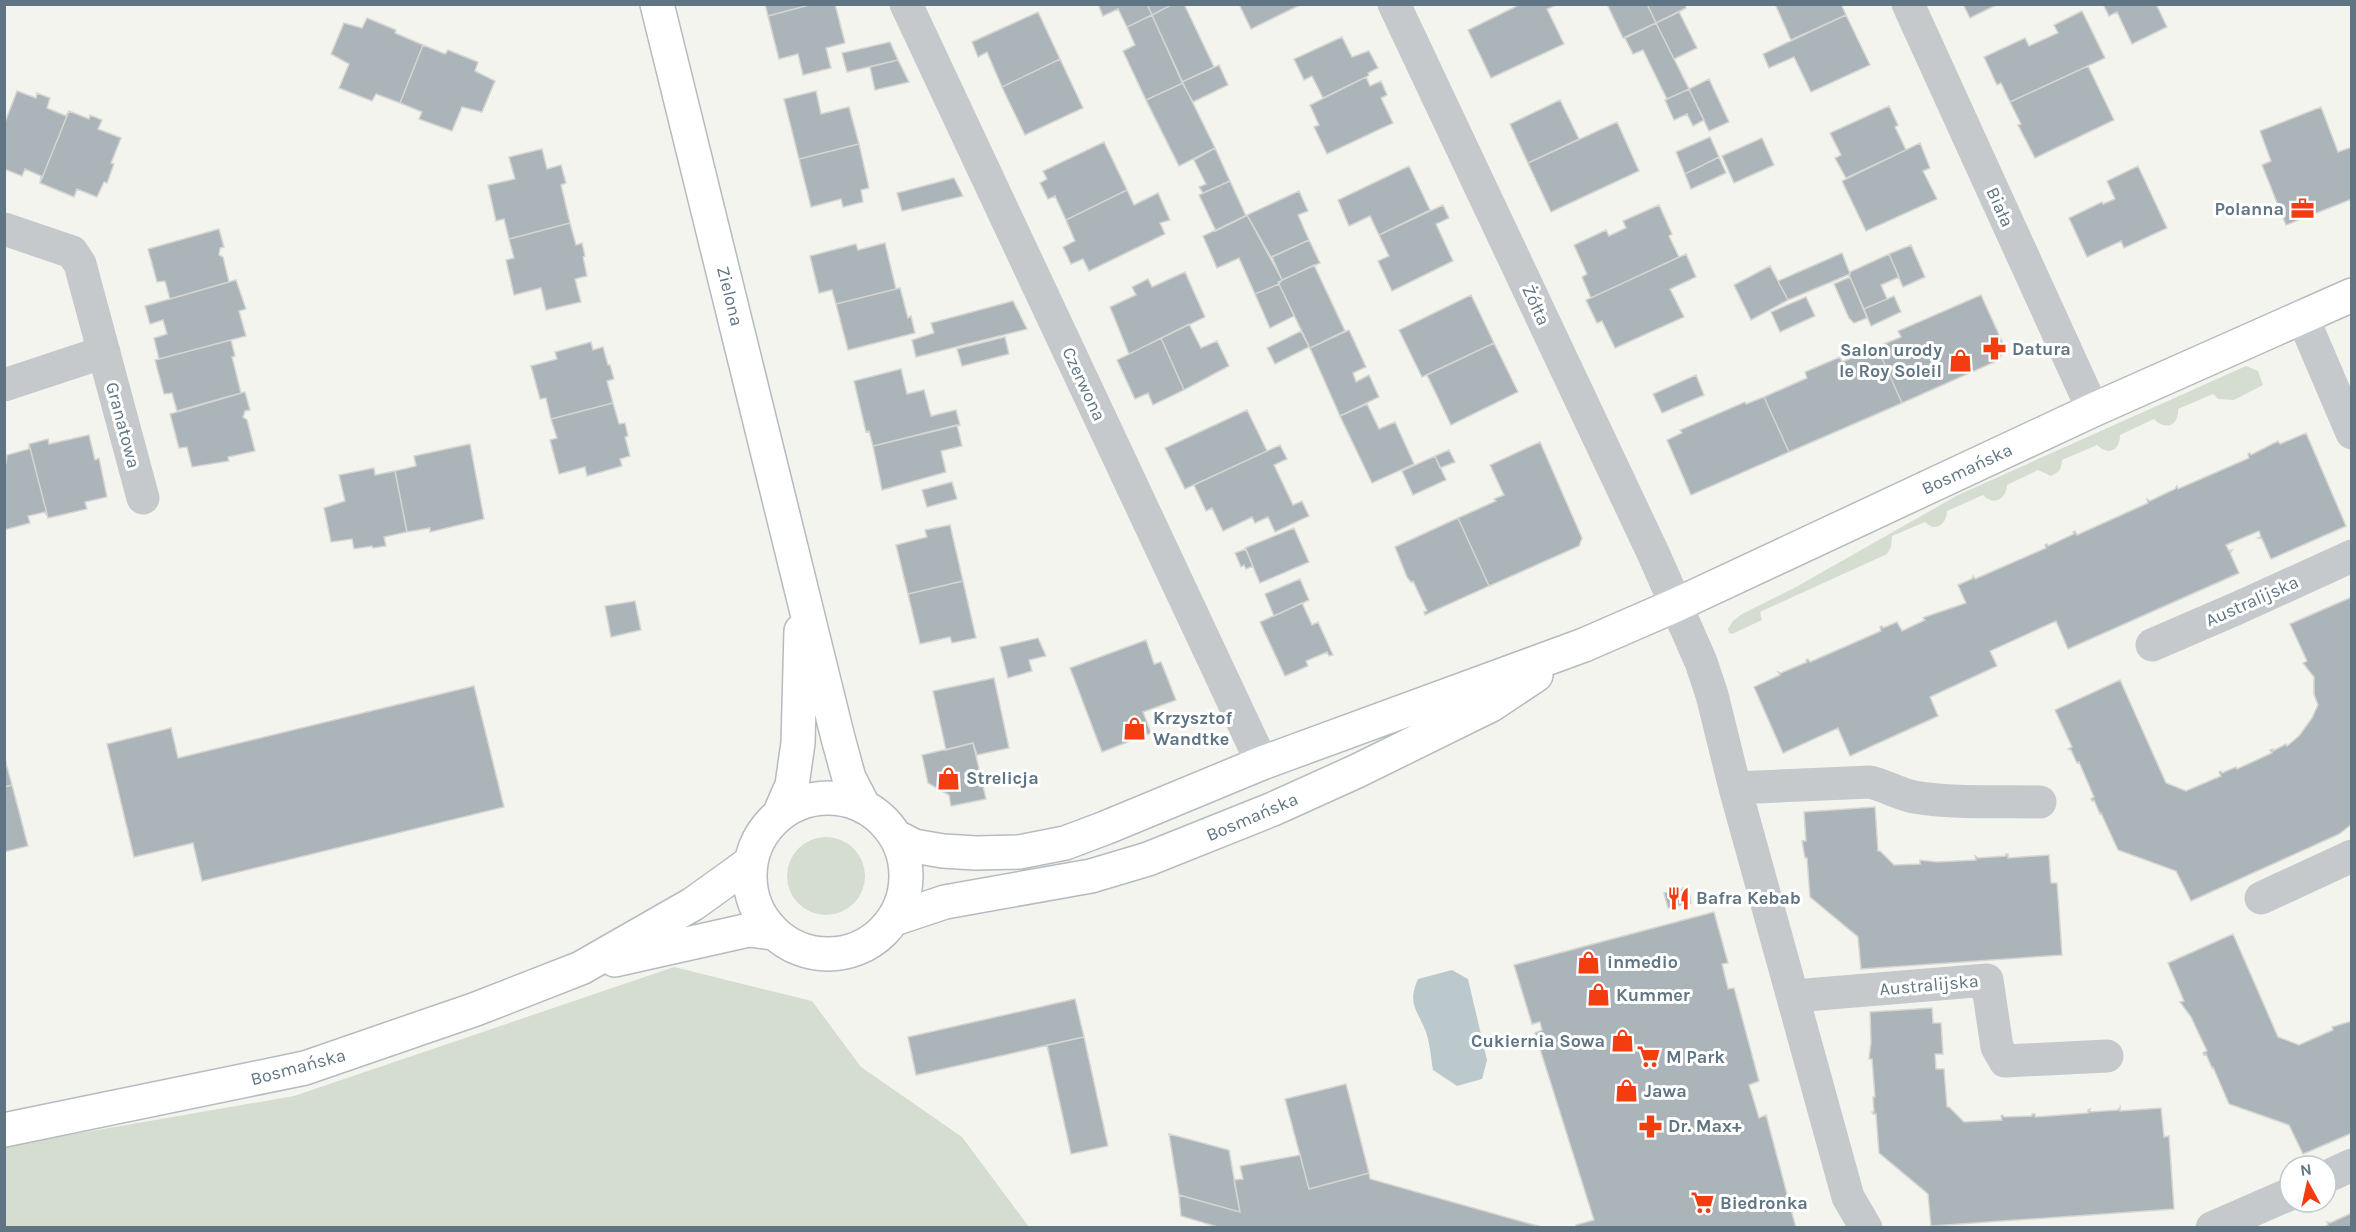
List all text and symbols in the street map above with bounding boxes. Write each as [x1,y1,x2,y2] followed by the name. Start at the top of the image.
[1982,184,2018,230] street label: Biała
[2289,196,2315,222] office icon: Polanna
[2214,198,2284,220] place label: Polanna
[712,264,748,328] street label: Zielona
[1517,281,1555,329] street label: Żółta
[1981,336,2007,362] pharmacy icon: Datura
[2012,338,2071,360] place label: Datura
[1839,339,1942,382] place label: Salon urody le Roy Soleil
[1057,344,1111,424] street label: Czerwona
[1947,347,1973,373] shop icon: Salon urody le Roy Soleil
[101,379,145,471] street label: Granatowa
[1918,438,2016,500] street label: Bosmańska
[2202,571,2302,631] street label: Australijska
[1153,707,1233,750] place label: Krzysztof Wandtke
[1122,715,1148,741] shop icon: Krzysztof Wandtke
[935,765,961,791] shop icon: Strelicja
[966,767,1039,789] place label: Strelicja
[1203,788,1301,846] street label: Bosmańska
[1665,885,1691,911] restaurant icon: Bafra Kebab
[1696,887,1801,909] place label: Bafra Kebab
[1576,949,1602,975] shop icon: inmedio
[1607,951,1678,973] place label: inmedio
[1879,970,1979,1000] street label: Australijska
[1585,982,1611,1008] shop icon: Kummer
[1616,984,1690,1006] place label: Kummer
[1610,1028,1636,1054] shop icon: Cukiernia Sowa
[1471,1030,1605,1052] place label: Cukiernia Sowa
[248,1044,348,1090] street label: Bosmańska
[1635,1044,1661,1070] supermarket icon: M Park
[1666,1046,1725,1068] place label: M Park
[1613,1078,1639,1104] shop icon: Jawa
[1644,1080,1687,1102] place label: Jawa
[1637,1113,1663,1139] pharmacy icon: Dr. Max+
[1668,1115,1742,1137] place label: Dr. Max+
[2278,1154,2338,1214] north arrow
[2299,1159,2313,1180] text: N
[1689,1190,1715,1216] supermarket icon: Biedronka
[1720,1192,1808,1214] place label: Biedronka

